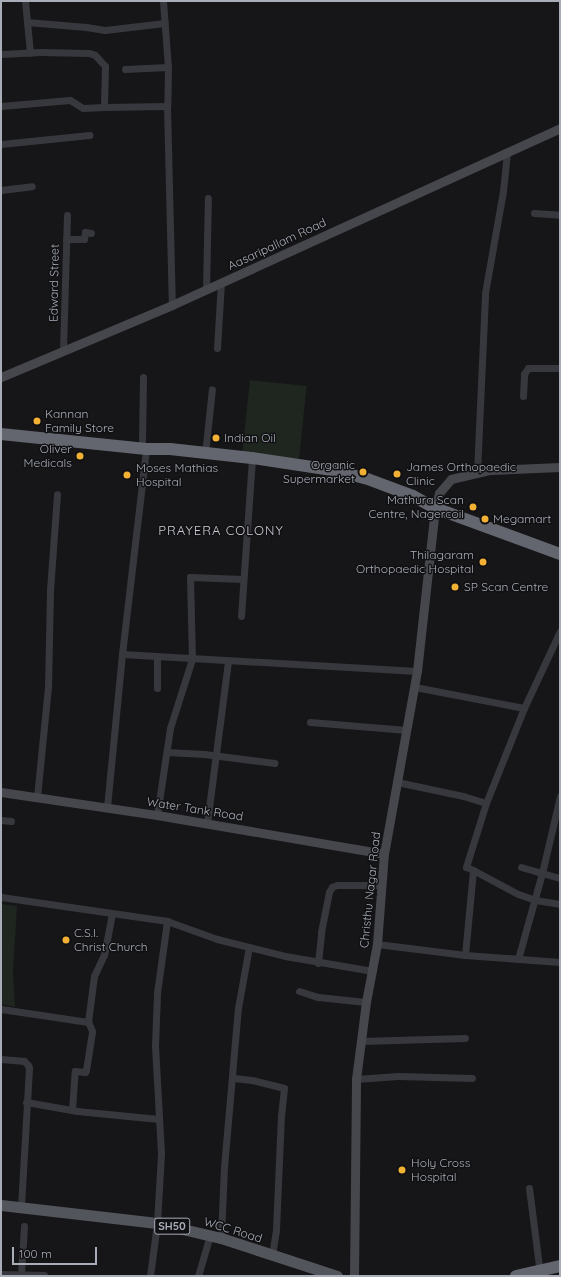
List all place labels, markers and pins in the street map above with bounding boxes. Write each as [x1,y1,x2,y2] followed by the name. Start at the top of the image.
[45,407,114,435] place label: Kannan Family Store
[32,416,42,426] marker: Kannan Family Store
[224,431,276,445] place label: Indian Oil
[211,433,221,443] marker: Indian Oil
[24,442,72,470] place label: Oliver Medicals
[75,451,85,461] marker: Oliver Medicals
[283,458,355,486] place label: Organic Supermarket
[406,460,516,488] place label: James Orthopaedic Clinic
[136,461,218,489] place label: Moses Mathias Hospital
[358,467,368,477] marker: Organic Supermarket
[391,468,403,480] marker: James Orthopaedic Clinic
[121,469,133,481] marker: Moses Mathias Hospital
[368,493,464,521] place label: Mathura Scan Centre, Nagercoil
[467,501,479,513] marker: Mathura Scan Centre, Nagercoil
[493,512,551,526] place label: Megamart
[480,514,490,524] marker: Megamart
[356,548,474,576] place label: Thilagaram Orthopaedic Hospital
[477,556,489,568] marker: Thilagaram Orthopaedic Hospital
[464,580,548,594] place label: SP Scan Centre
[449,581,461,593] marker: SP Scan Centre
[74,926,148,954] place label: C.S.I. Christ Church
[61,935,71,945] marker: C.S.I. Christ Church
[411,1156,470,1184] place label: Holy Cross Hospital
[396,1164,408,1176] marker: Holy Cross Hospital

